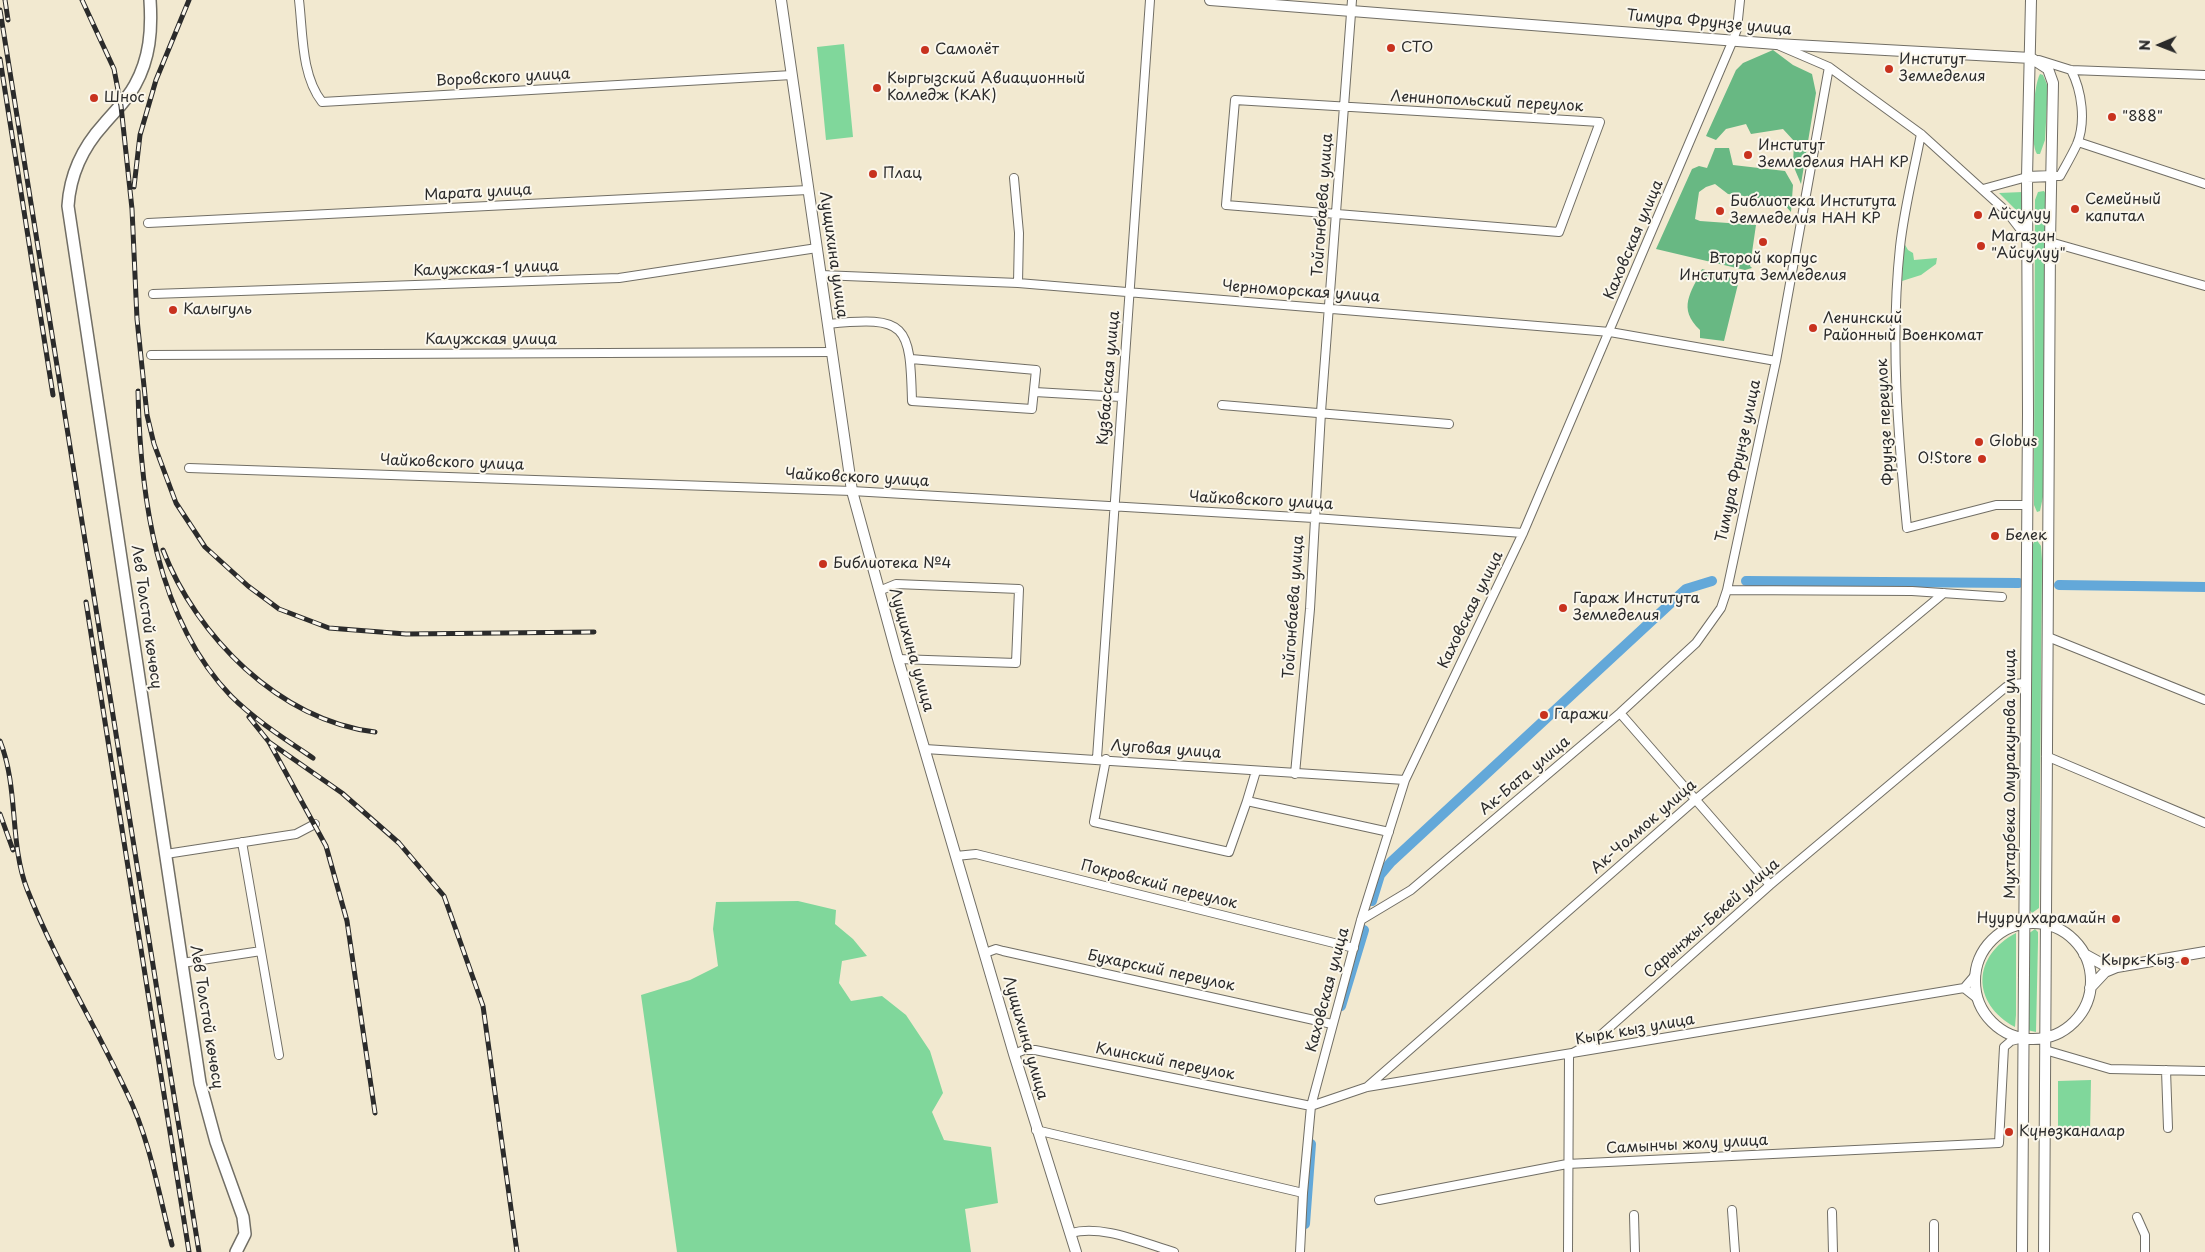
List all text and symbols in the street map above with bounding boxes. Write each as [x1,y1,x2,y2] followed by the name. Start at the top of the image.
[1626,7,1792,39] street label: Тимура Фрунзе улица
[2135,20,2185,70] north arrow
[1401,39,1433,57] place label: СТО
[2134,40,2155,51] text: N
[935,41,999,59] place label: Самолёт
[1385,42,1397,54] marker: СТО
[919,44,931,56] marker: Самолёт
[1899,51,1986,86] place label: Институт Земледелия
[1883,63,1895,75] marker: Институт Земледелия
[435,65,571,91] street label: Воровского улица
[887,70,1085,105] place label: Кыргызский Авиационный Колледж (КАК)
[871,82,883,94] marker: Кыргызский Авиационный Колледж (КАК)
[1390,88,1584,116] street label: Ленинопольский переулок
[104,89,145,107] place label: Шнос
[88,92,100,104] marker: Шнос
[2122,108,2163,126] place label: "888"
[2106,111,2118,123] marker: "888"
[1309,133,1337,277] street label: Тойгонбаева улица
[1758,137,1908,172] place label: Институт Земледелия НАН КР
[1742,149,1754,161] marker: Институт Земледелия НАН КР
[883,165,922,183] place label: Плац
[867,168,879,180] marker: Плац
[1601,177,1667,303] street label: Каховская улица
[424,181,532,205] street label: Марата улица
[815,190,851,320] street label: Лущихина улица
[2085,191,2161,226] place label: Семейный капитал
[1730,193,1896,228] place label: Библиотека Института Земледелия НАН КР
[2069,203,2081,215] marker: Семейный капитал
[1714,205,1726,217] marker: Библиотека Института Земледелия НАН КР
[1988,206,2051,224] place label: Айсулуу
[1972,209,1984,221] marker: Айсулуу
[1991,228,2066,263] place label: Магазин "Айсулуу"
[1757,236,1769,248] marker: Второй корпус Института Земледелия
[1975,240,1987,252] marker: Магазин "Айсулуу"
[1679,250,1847,285] place label: Второй корпус Института Земледелия
[413,257,559,281] street label: Калужская-1 улица
[1221,278,1381,306] street label: Черноморская улица
[183,301,252,319] place label: Калыгуль
[167,304,179,316] marker: Калыгуль
[1094,310,1124,446] street label: Кузбасская улица
[1823,310,1983,345] place label: Ленинский Районный Военкомат
[1807,322,1819,334] marker: Ленинский Районный Военкомат
[425,331,557,349] street label: Калужская улица
[1874,358,1898,486] street label: Фрунзе переулок
[1713,378,1765,544] street label: Тимура Фрунзе улица
[1989,433,2037,451] place label: Globus
[1973,436,1985,448] marker: Globus
[1918,450,1972,468] place label: O!Store
[379,451,525,475] street label: Чайковского улица
[1976,453,1988,465] marker: O!Store
[784,465,930,491] street label: Чайковского улица
[1188,488,1334,514] street label: Чайковского улица
[2005,527,2047,545] place label: Белек
[1989,530,2001,542] marker: Белек
[1280,535,1308,679] street label: Тойгонбаева улица
[127,544,165,690] street label: Лев Толстой көчөсү
[1435,548,1507,672] street label: Каховская улица
[833,555,951,573] place label: Библиотека №4
[817,558,829,570] marker: Библиотека №4
[885,586,937,714] street label: Лущихина улица
[1573,590,1700,625] place label: Гараж Института Земледелия
[1557,602,1569,614] marker: Гараж Института Земледелия
[2002,649,2020,899] street label: Мухтарбека Омуракунова улица
[1554,706,1609,724] place label: Гаражи
[1538,709,1550,721] marker: Гаражи
[1476,733,1574,819] street label: Ак-Бата улица
[1110,737,1222,763] street label: Луговая улица
[1588,776,1700,878] street label: Ак-Чолмок улица
[1641,855,1783,983] street label: Сарынжы-Бекей улица
[1079,857,1239,913] street label: Покровский переулок
[1977,910,2106,928] place label: Нуурулхарамайн
[2110,913,2122,925] marker: Нуурулхарамайн
[1303,926,1353,1054] street label: Каховская улица
[186,944,226,1090] street label: Лев Толстой көчөсү
[1086,947,1236,995] street label: Бухарский переулок
[2101,952,2175,970] place label: Кырк-Кыз
[2179,955,2191,967] marker: Кырк-Кыз
[999,974,1051,1102] street label: Лущихина улица
[1574,1011,1696,1049] street label: Кырк кыз улица
[1094,1040,1236,1084] street label: Клинский переулок
[2019,1123,2125,1141] place label: Күнөзканалар
[2003,1126,2015,1138] marker: Күнөзканалар
[1606,1132,1768,1158] street label: Самынчы жолу улица

